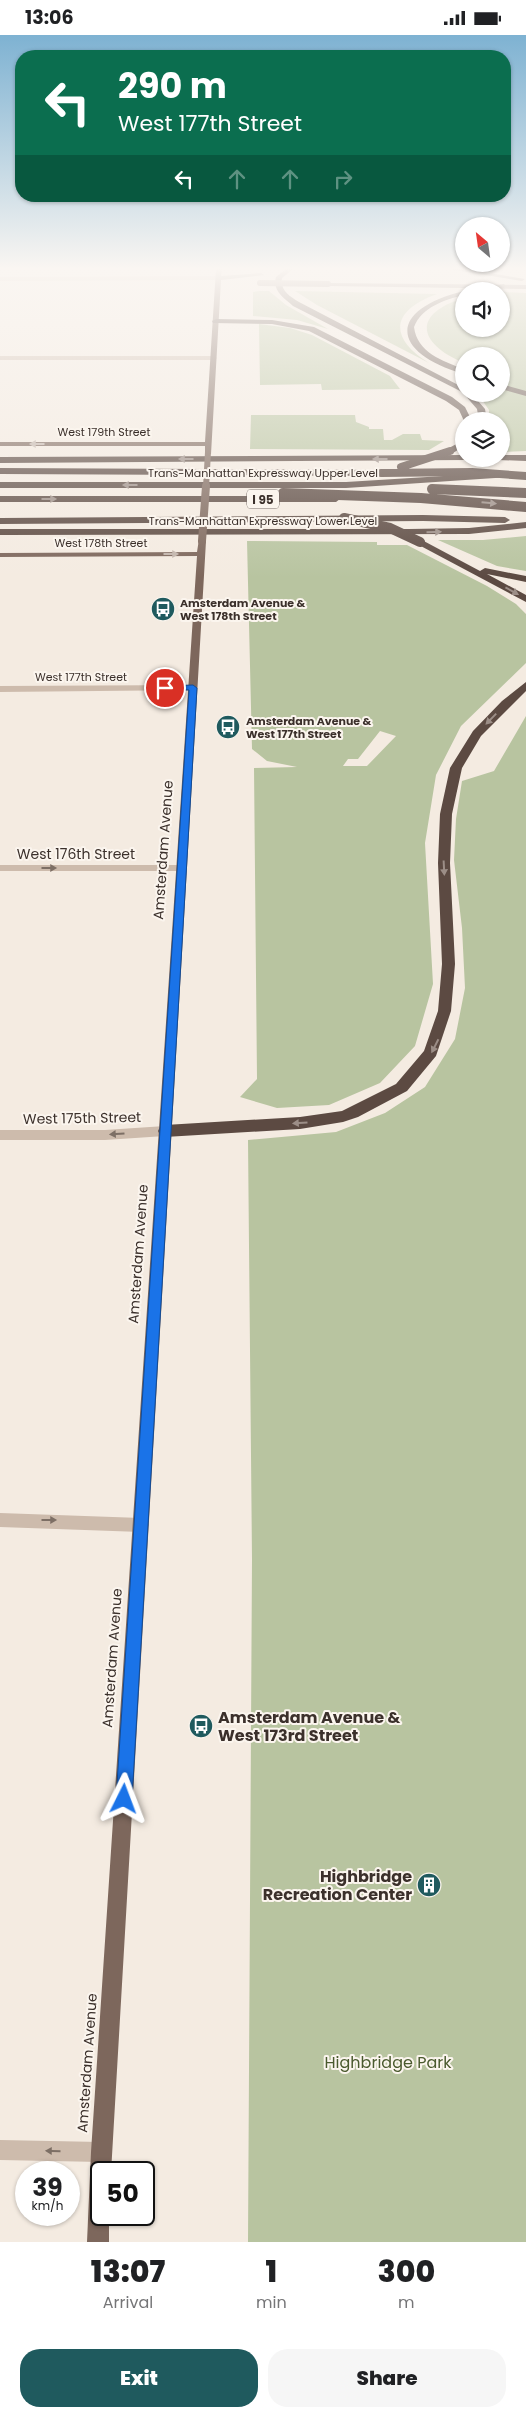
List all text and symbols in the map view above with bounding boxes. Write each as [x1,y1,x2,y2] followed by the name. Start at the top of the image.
[25,4,74,31] text: 13:06
[118,61,227,110] text: 290 m
[35,70,100,135] icon: left
[118,108,302,139] text: West 177th Street
[170,165,198,193] icon: left
[223,165,251,193] icon: ahead
[276,165,304,193] icon: ahead
[329,165,357,193] icon: right
[455,217,510,273] north arrow
[455,217,510,467] map controls
[455,282,510,337] button: sound
[455,347,510,402] button: search
[455,412,510,467] button: layers
[58,424,150,440] street label: West 179th Street
[29,440,45,448] one-way arrow
[178,455,194,463] one-way arrow
[372,455,388,463] one-way arrow
[148,465,378,481] street label: Trans-Manhattan Expressway Upper Level
[122,481,138,489] one-way arrow
[247,489,279,509] road number: I 95
[41,495,57,503] one-way arrow
[481,499,497,507] one-way arrow
[149,513,377,529] street label: Trans-Manhattan Expressway Lower Level
[426,528,442,536] one-way arrow
[55,535,147,551] street label: West 178th Street
[163,550,179,558] one-way arrow
[504,587,519,595] one-way arrow
[180,595,305,624] place label: Amsterdam Avenue & West 178th Street
[150,596,176,622] bus stop icon: Amsterdam Avenue & West 178th Street
[144,667,186,709] pin
[35,669,127,685] street label: West 177th Street
[151,674,179,702] icon: arrive
[485,712,497,724] one-way arrow
[246,713,371,742] place label: Amsterdam Avenue & West 177th Street
[215,714,241,740] bus stop icon: Amsterdam Avenue & West 177th Street
[148,779,178,920] street label: Amsterdam Avenue
[17,844,135,864] street label: West 176th Street
[440,861,448,877] one-way arrow
[41,864,57,872] one-way arrow
[430,1039,439,1053] one-way arrow
[23,1107,141,1129] street label: West 175th Street
[292,1119,308,1127] one-way arrow
[108,1130,124,1138] one-way arrow
[123,1183,153,1324] street label: Amsterdam Avenue
[41,1517,57,1525] one-way arrow
[97,1587,127,1728] street label: Amsterdam Avenue
[218,1706,400,1747] place label: Amsterdam Avenue & West 173rd Street
[188,1713,214,1739] bus stop icon: Amsterdam Avenue & West 173rd Street
[97,1772,149,1824] position arrow
[263,1865,412,1906] place label: Highbridge Recreation Center
[416,1872,442,1898] building icon: Highbridge Recreation Center
[72,1992,102,2133] street label: Amsterdam Avenue
[325,2051,452,2074] park label: Highbridge Park
[44,2147,60,2155] one-way arrow
[90,2161,155,2226] speed limit sign: 50
[32,2170,63,2205] text: 39
[32,2197,63,2214] text: km/h
[91,2250,165,2293] text: 13:07
[265,2250,277,2293] text: 1
[377,2250,435,2293] text: 300
[103,2291,153,2314] text: Arrival
[256,2291,287,2314] text: min
[398,2291,415,2314] text: m
[20,2349,258,2407] button: Exit
[268,2349,506,2407] button: Share

